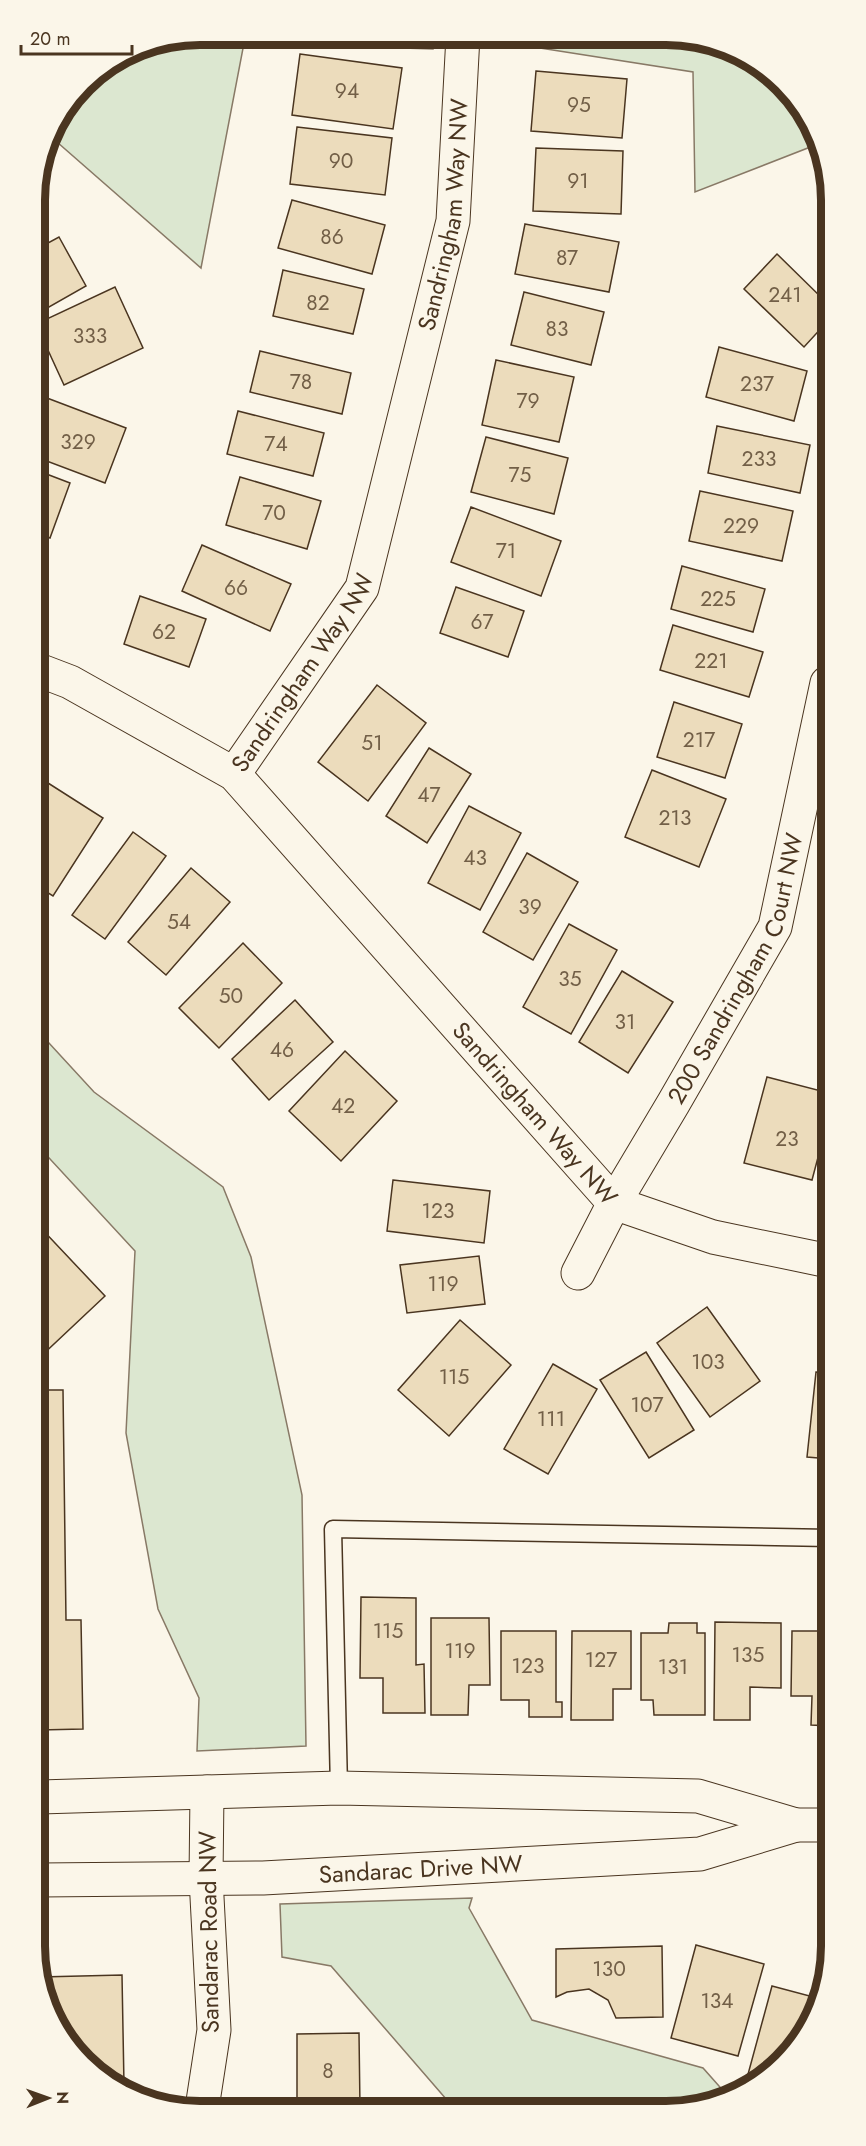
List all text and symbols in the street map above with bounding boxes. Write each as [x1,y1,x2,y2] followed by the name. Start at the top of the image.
[21,18,132,56] scale bar
[30,26,70,52] text: 20 m
[335,76,359,106] house number: 94
[567,90,591,120] house number: 95
[408,97,477,334] street label: Sandringham Way NW
[329,146,353,176] house number: 90
[567,166,589,196] house number: 91
[320,222,344,252] house number: 86
[556,243,578,273] house number: 87
[768,280,802,310] house number: 241
[306,288,330,318] house number: 82
[546,314,568,344] house number: 83
[73,321,107,351] house number: 333
[290,367,312,397] house number: 78
[740,369,774,399] house number: 237
[516,386,540,416] house number: 79
[60,427,96,457] house number: 329
[264,429,288,459] house number: 74
[742,444,776,474] house number: 233
[509,460,531,490] house number: 75
[262,498,286,528] house number: 70
[723,511,759,541] house number: 229
[496,536,516,566] house number: 71
[222,569,382,779] street label: Sandringham Way NW
[224,573,248,603] house number: 66
[700,584,736,614] house number: 225
[470,607,494,637] house number: 67
[152,617,176,647] house number: 62
[694,646,728,676] house number: 221
[683,725,715,755] house number: 217
[361,728,383,758] house number: 51
[417,780,441,810] house number: 47
[659,803,691,833] house number: 213
[659,830,812,1110] street label: 200 Sandringham Court NW
[463,843,487,873] house number: 43
[518,892,542,922] house number: 39
[167,907,191,937] house number: 54
[558,964,582,994] house number: 35
[219,981,243,1011] house number: 50
[615,1007,635,1037] house number: 31
[444,1014,626,1213] street label: Sandringham Way NW
[270,1035,294,1065] house number: 46
[331,1091,355,1121] house number: 42
[775,1124,799,1154] house number: 23
[422,1196,454,1226] house number: 123
[428,1269,459,1299] house number: 119
[691,1347,725,1377] house number: 103
[439,1362,469,1392] house number: 115
[630,1390,664,1420] house number: 107
[537,1404,565,1434] house number: 111
[373,1616,403,1646] house number: 115
[445,1636,476,1666] house number: 119
[732,1640,764,1670] house number: 135
[585,1645,617,1675] house number: 127
[512,1651,544,1681] house number: 123
[658,1652,688,1682] house number: 131
[189,1830,228,2033] street label: Sandarac Road NW
[318,1846,524,1892] street label: Sandarac Drive NW
[592,1954,626,1984] house number: 130
[700,1986,734,2016] house number: 134
[322,2056,334,2086] house number: 8
[18,2068,78,2128] north arrow
[51,2091,74,2104] text: N

